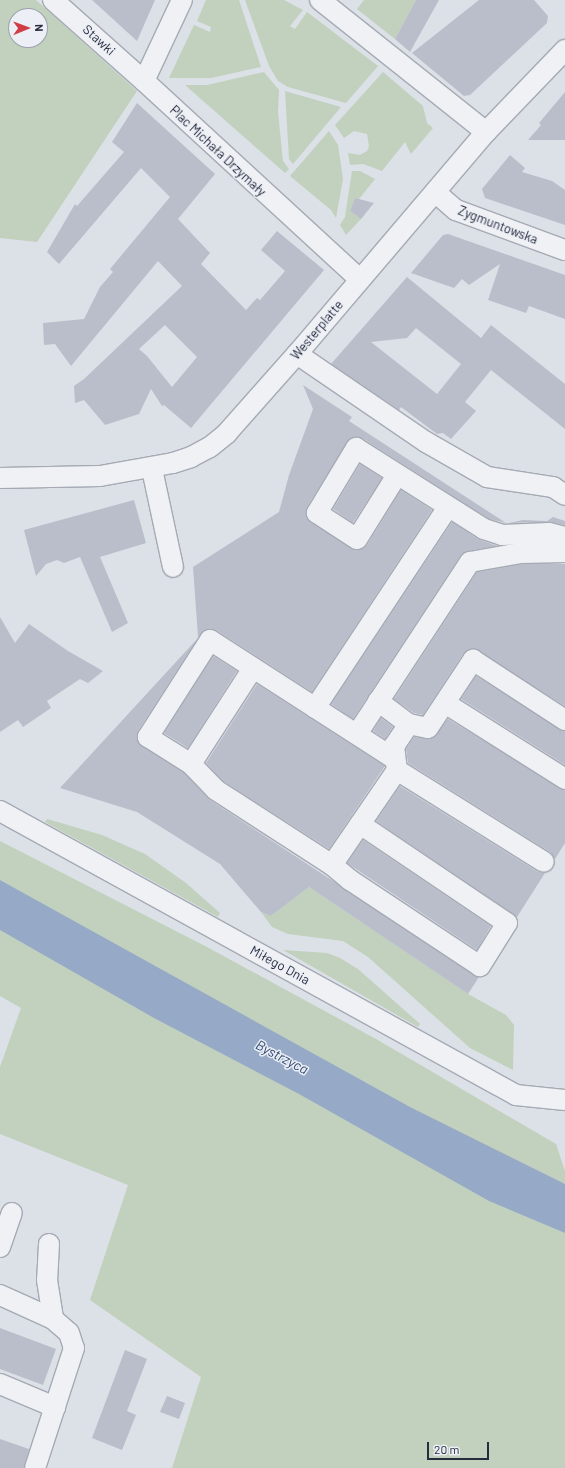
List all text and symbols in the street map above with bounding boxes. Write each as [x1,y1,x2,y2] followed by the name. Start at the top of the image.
[8,8,48,48] north arrow
[80,21,118,59] street label: Stawki
[33,24,46,32] text: N
[167,102,269,200] street label: Plac Michała Drzymały
[456,203,540,247] street label: Zygmuntowska
[288,297,346,363] street label: Westerplatte
[248,942,312,988] street label: Miłego Dnia
[253,1036,311,1078] water label: Bystrzyca
[429,1434,491,1460] scale bar
[434,1442,460,1456] text: 20 m

